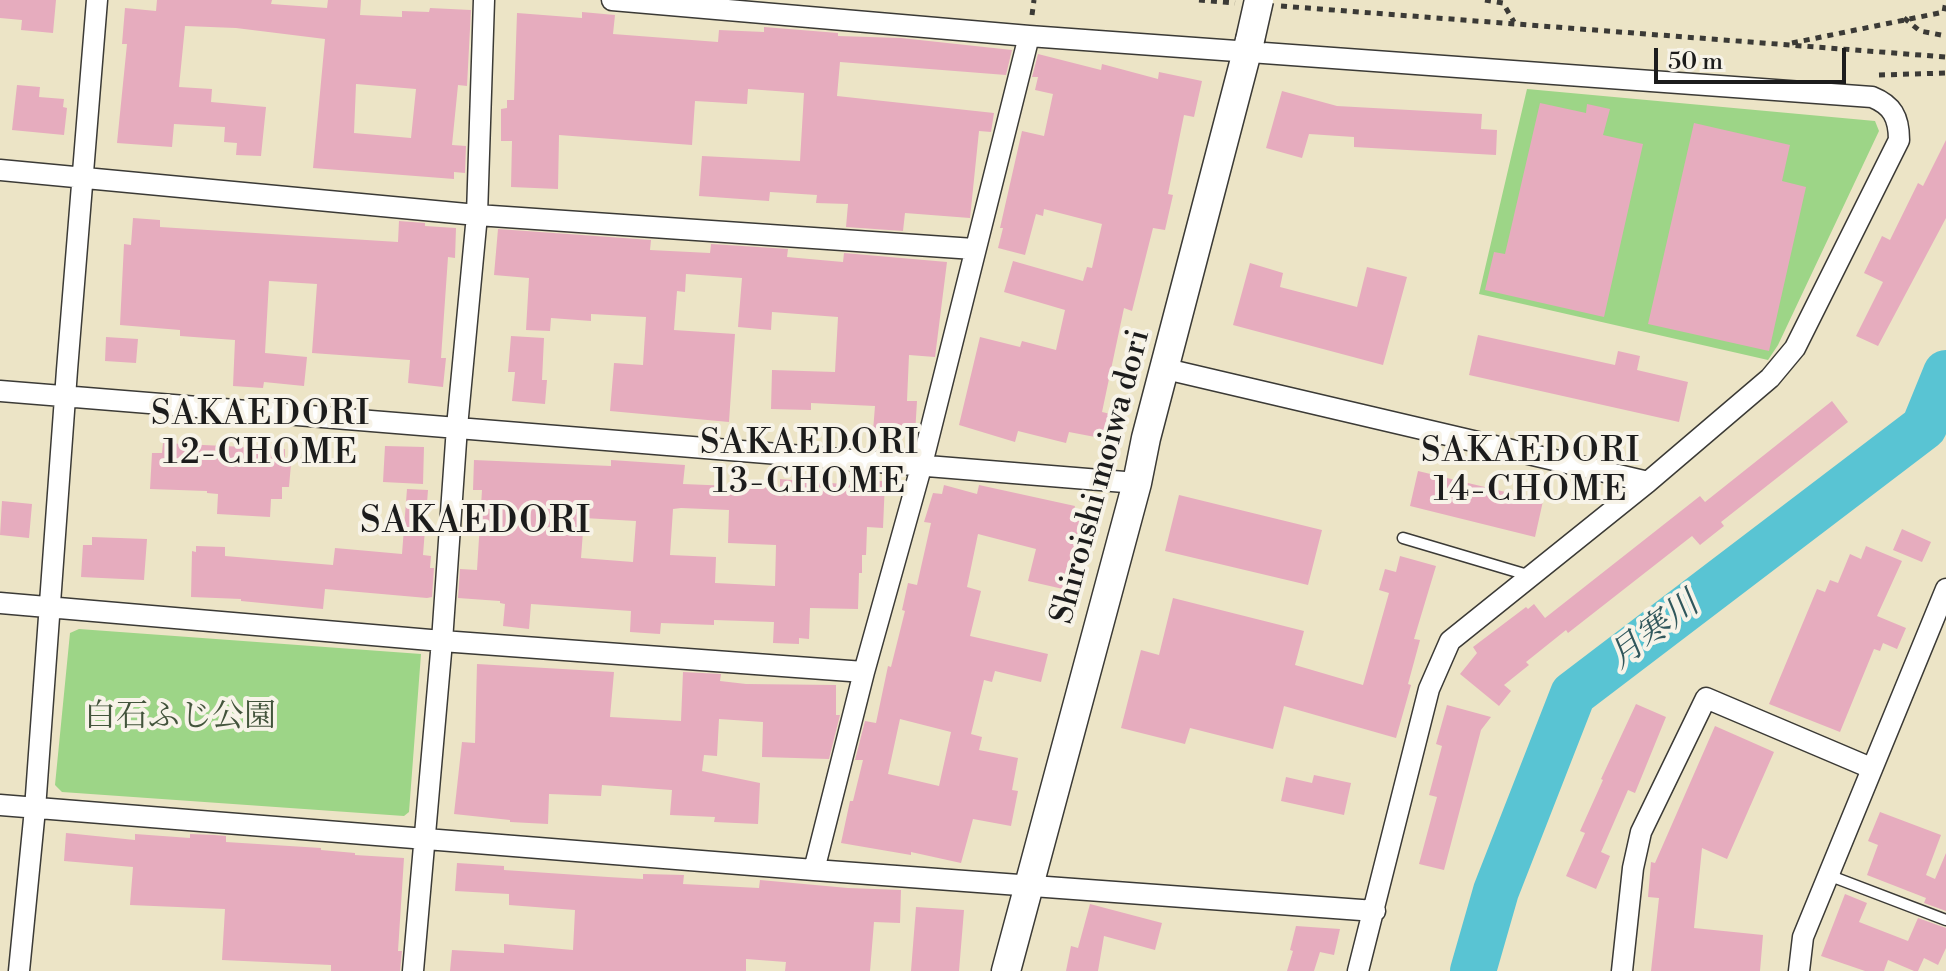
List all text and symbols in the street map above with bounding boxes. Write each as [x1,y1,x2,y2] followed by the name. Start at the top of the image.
[1658,32,1850,82] scale bar
[1668,47,1723,77] text: 50 m
[1044,326,1160,628] street label: Shiroishi moiwa dori
[151,396,371,476] district label: SAKAEDORI 12-CHOME
[700,425,920,504] district label: SAKAEDORI 13-CHOME
[1421,433,1641,512] district label: SAKAEDORI 14-CHOME
[360,501,592,545] district label: SAKAEDORI
[1602,585,1708,679] water label: 月寒川
[84,699,276,737] park label: 白石ふじ公園

